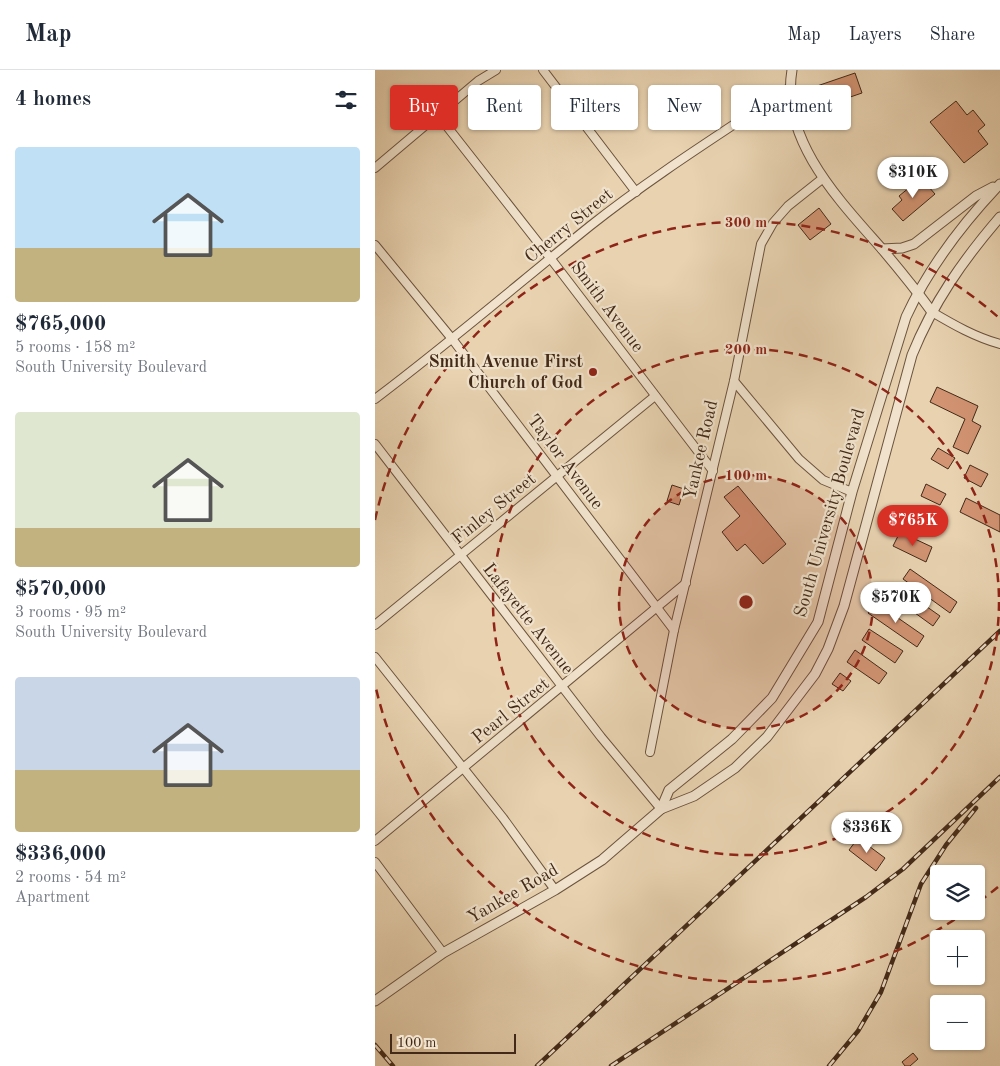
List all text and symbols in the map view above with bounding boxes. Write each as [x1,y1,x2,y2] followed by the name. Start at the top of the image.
[25,23,72,47] text: Map
[787,26,821,44] text: Map
[849,26,901,44] text: Layers
[929,26,975,44] text: Share
[390,85,458,130] chip: Buy
[468,85,541,130] chip: Rent
[551,85,638,130] chip: Filters
[648,85,721,130] chip: New
[731,85,851,130] chip: Apartment
[332,86,360,114] icon: filters
[15,89,91,110] text: 4 homes
[878,156,948,199] pin: $310K
[888,165,938,181] text: $310K
[143,180,233,270] icon: home
[522,185,616,267] street label: Cherry Street
[725,216,767,231] text: 300 m
[567,258,647,356] street label: Smith Avenue
[15,314,106,335] text: $765,000
[15,340,135,356] text: 5 rooms · 158 m²
[725,343,767,358] text: 200 m
[428,353,583,392] place label: Smith Avenue First Church of God
[15,360,207,376] text: South University Boulevard
[587,366,599,378] marker: Smith Avenue First Church of God
[681,398,721,502] street label: Yankee Road
[792,407,868,619] street label: South University Boulevard
[524,411,606,513] street label: Taylor Avenue
[143,445,233,535] icon: home
[725,469,767,484] text: 100 m
[449,470,539,548] street label: Finley Street
[878,504,948,547] pin: $765K
[888,513,938,529] text: $765K
[479,560,577,678] street label: Lafayette Avenue
[15,579,106,600] text: $570,000
[861,582,931,624] pin: $570K
[871,590,921,606] text: $570K
[737,593,755,611] centre of rings
[15,605,126,621] text: 3 rooms · 95 m²
[15,625,207,641] text: South University Boulevard
[469,675,553,747] street label: Pearl Street
[143,710,233,800] icon: home
[832,812,902,854] pin: $336K
[842,820,892,836] text: $336K
[15,844,106,865] text: $336,000
[464,861,562,927] street label: Yankee Road
[930,865,985,1050] map controls
[930,865,985,920] button: layers
[15,870,126,886] text: 2 rooms · 54 m²
[15,890,90,906] text: Apartment
[930,930,985,985] button: +
[930,995,985,1050] button: −
[390,1031,516,1054] scale bar
[397,1036,436,1050] text: 100 m

